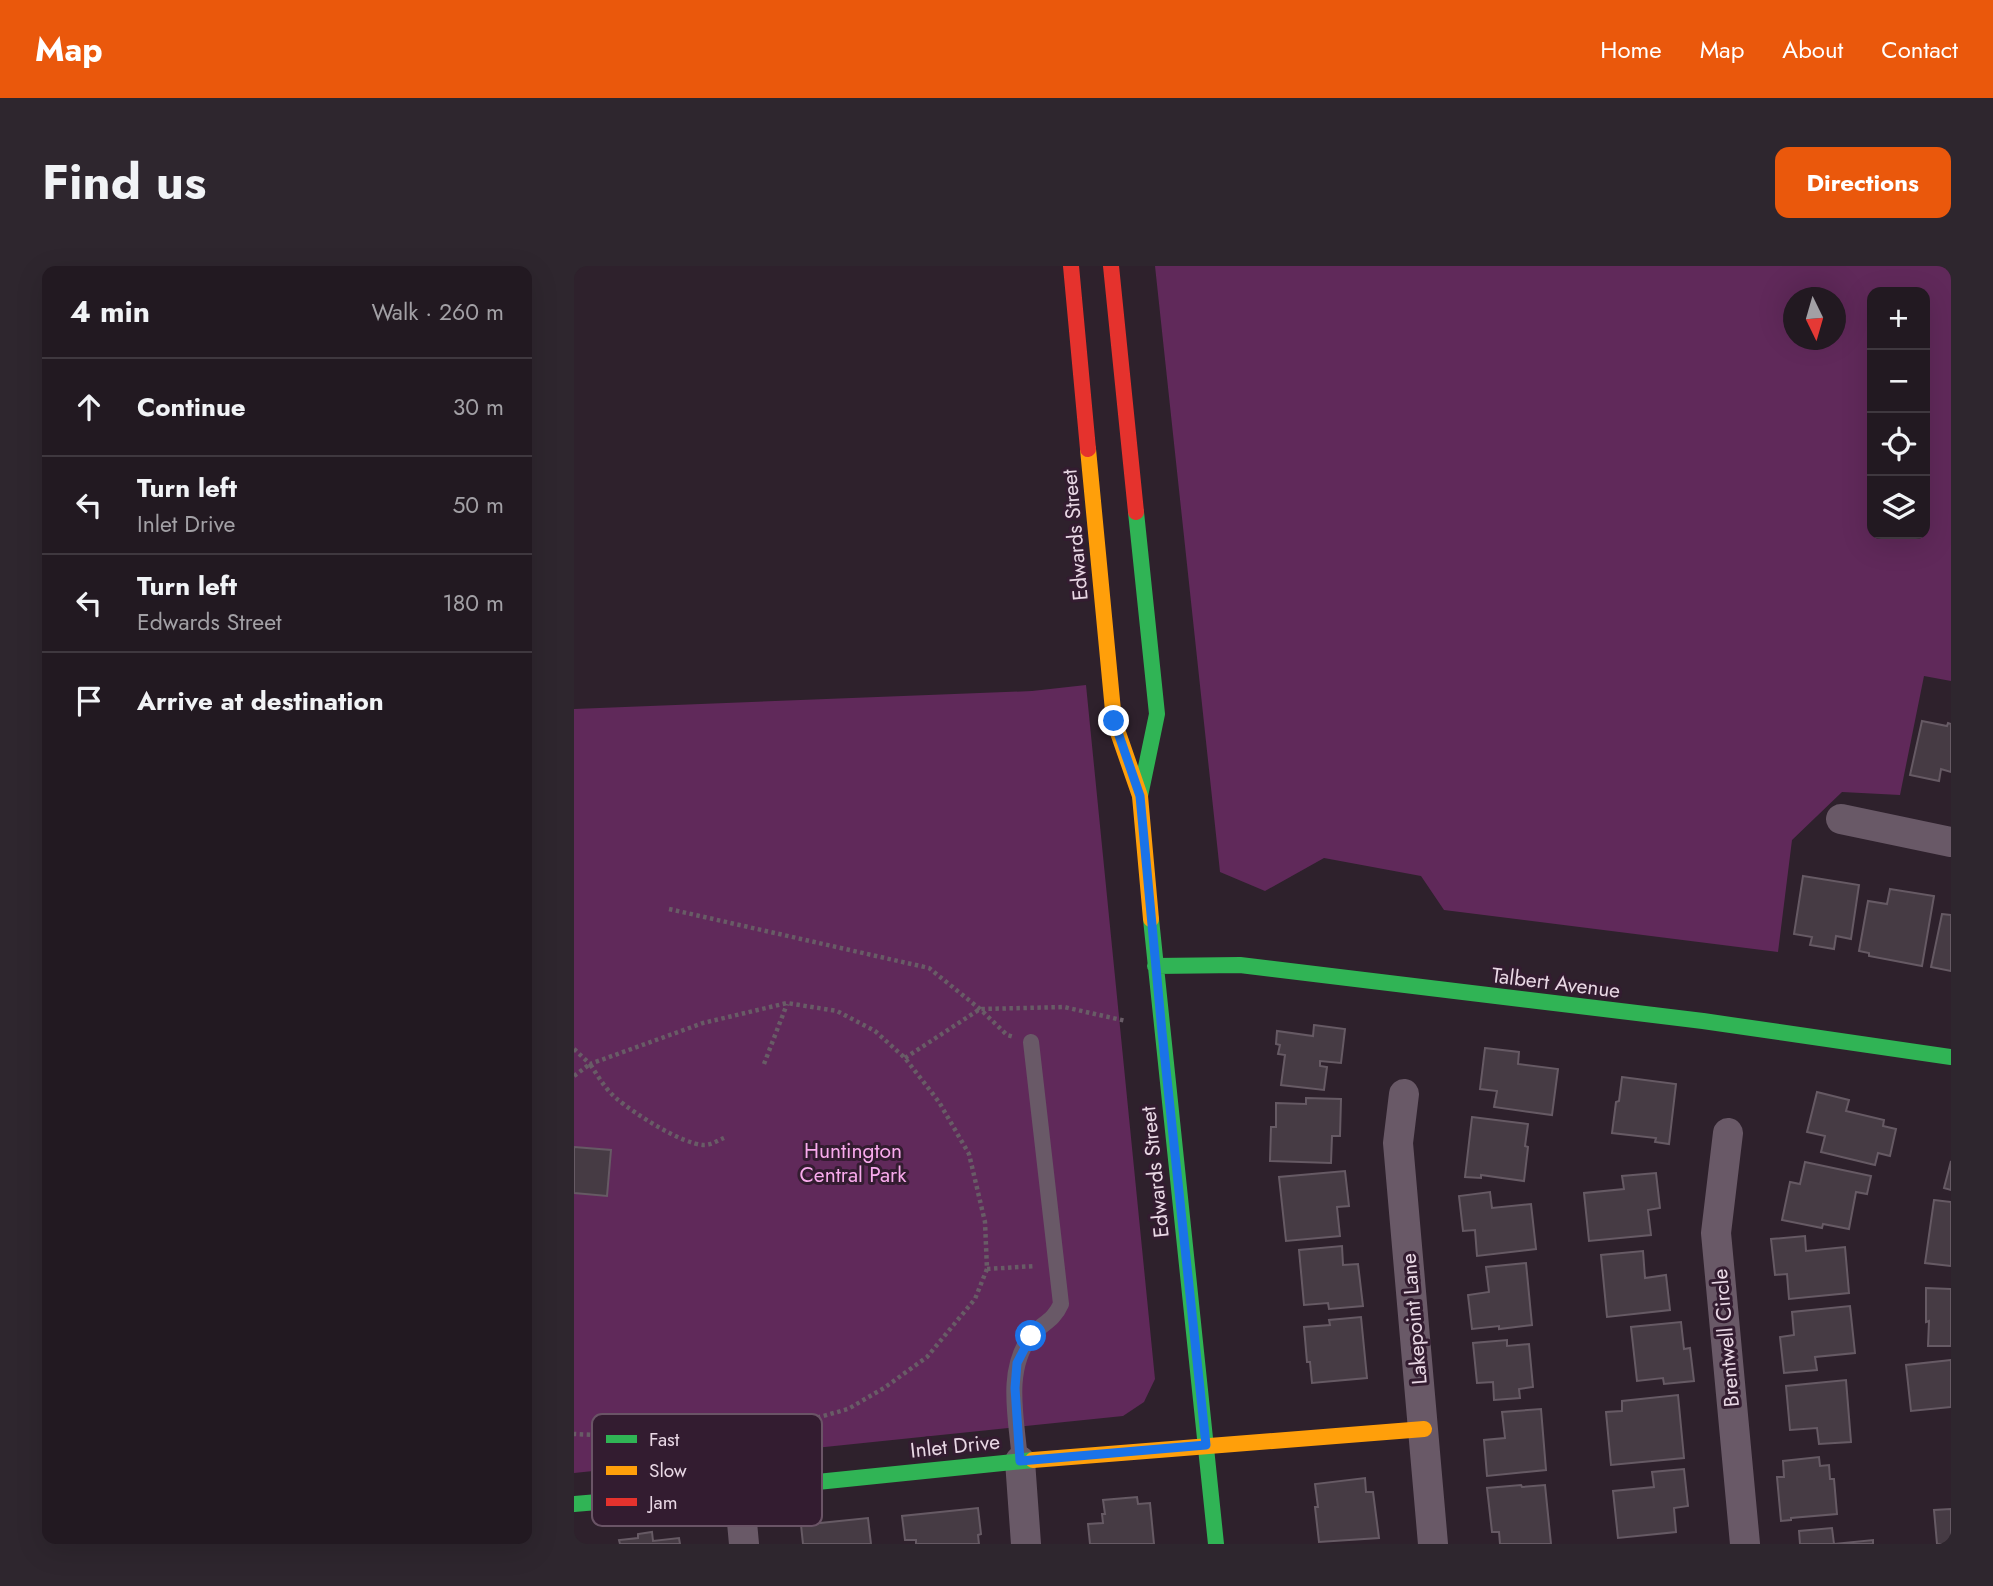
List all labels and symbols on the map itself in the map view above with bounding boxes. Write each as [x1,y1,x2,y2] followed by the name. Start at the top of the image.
[1783,287,1846,350] north arrow
[1054,468,1096,602] street label: Edwards Street
[1098,705,1129,736] route end
[1490,960,1622,1006] street label: Talbert Avenue
[1133,1105,1177,1239] street label: Edwards Street
[799,1136,907,1190] park label: Huntington Central Park
[1393,1252,1435,1386] street label: Lakepoint Lane
[1705,1267,1747,1408] street label: Brentwell Circle
[1015,1320,1046,1351] route start
[592,1414,822,1526] legend
[649,1426,680,1453] text: Fast
[909,1426,1001,1466] street label: Inlet Drive
[649,1457,687,1484] text: Slow
[646,1489,678,1516] text: Jam

